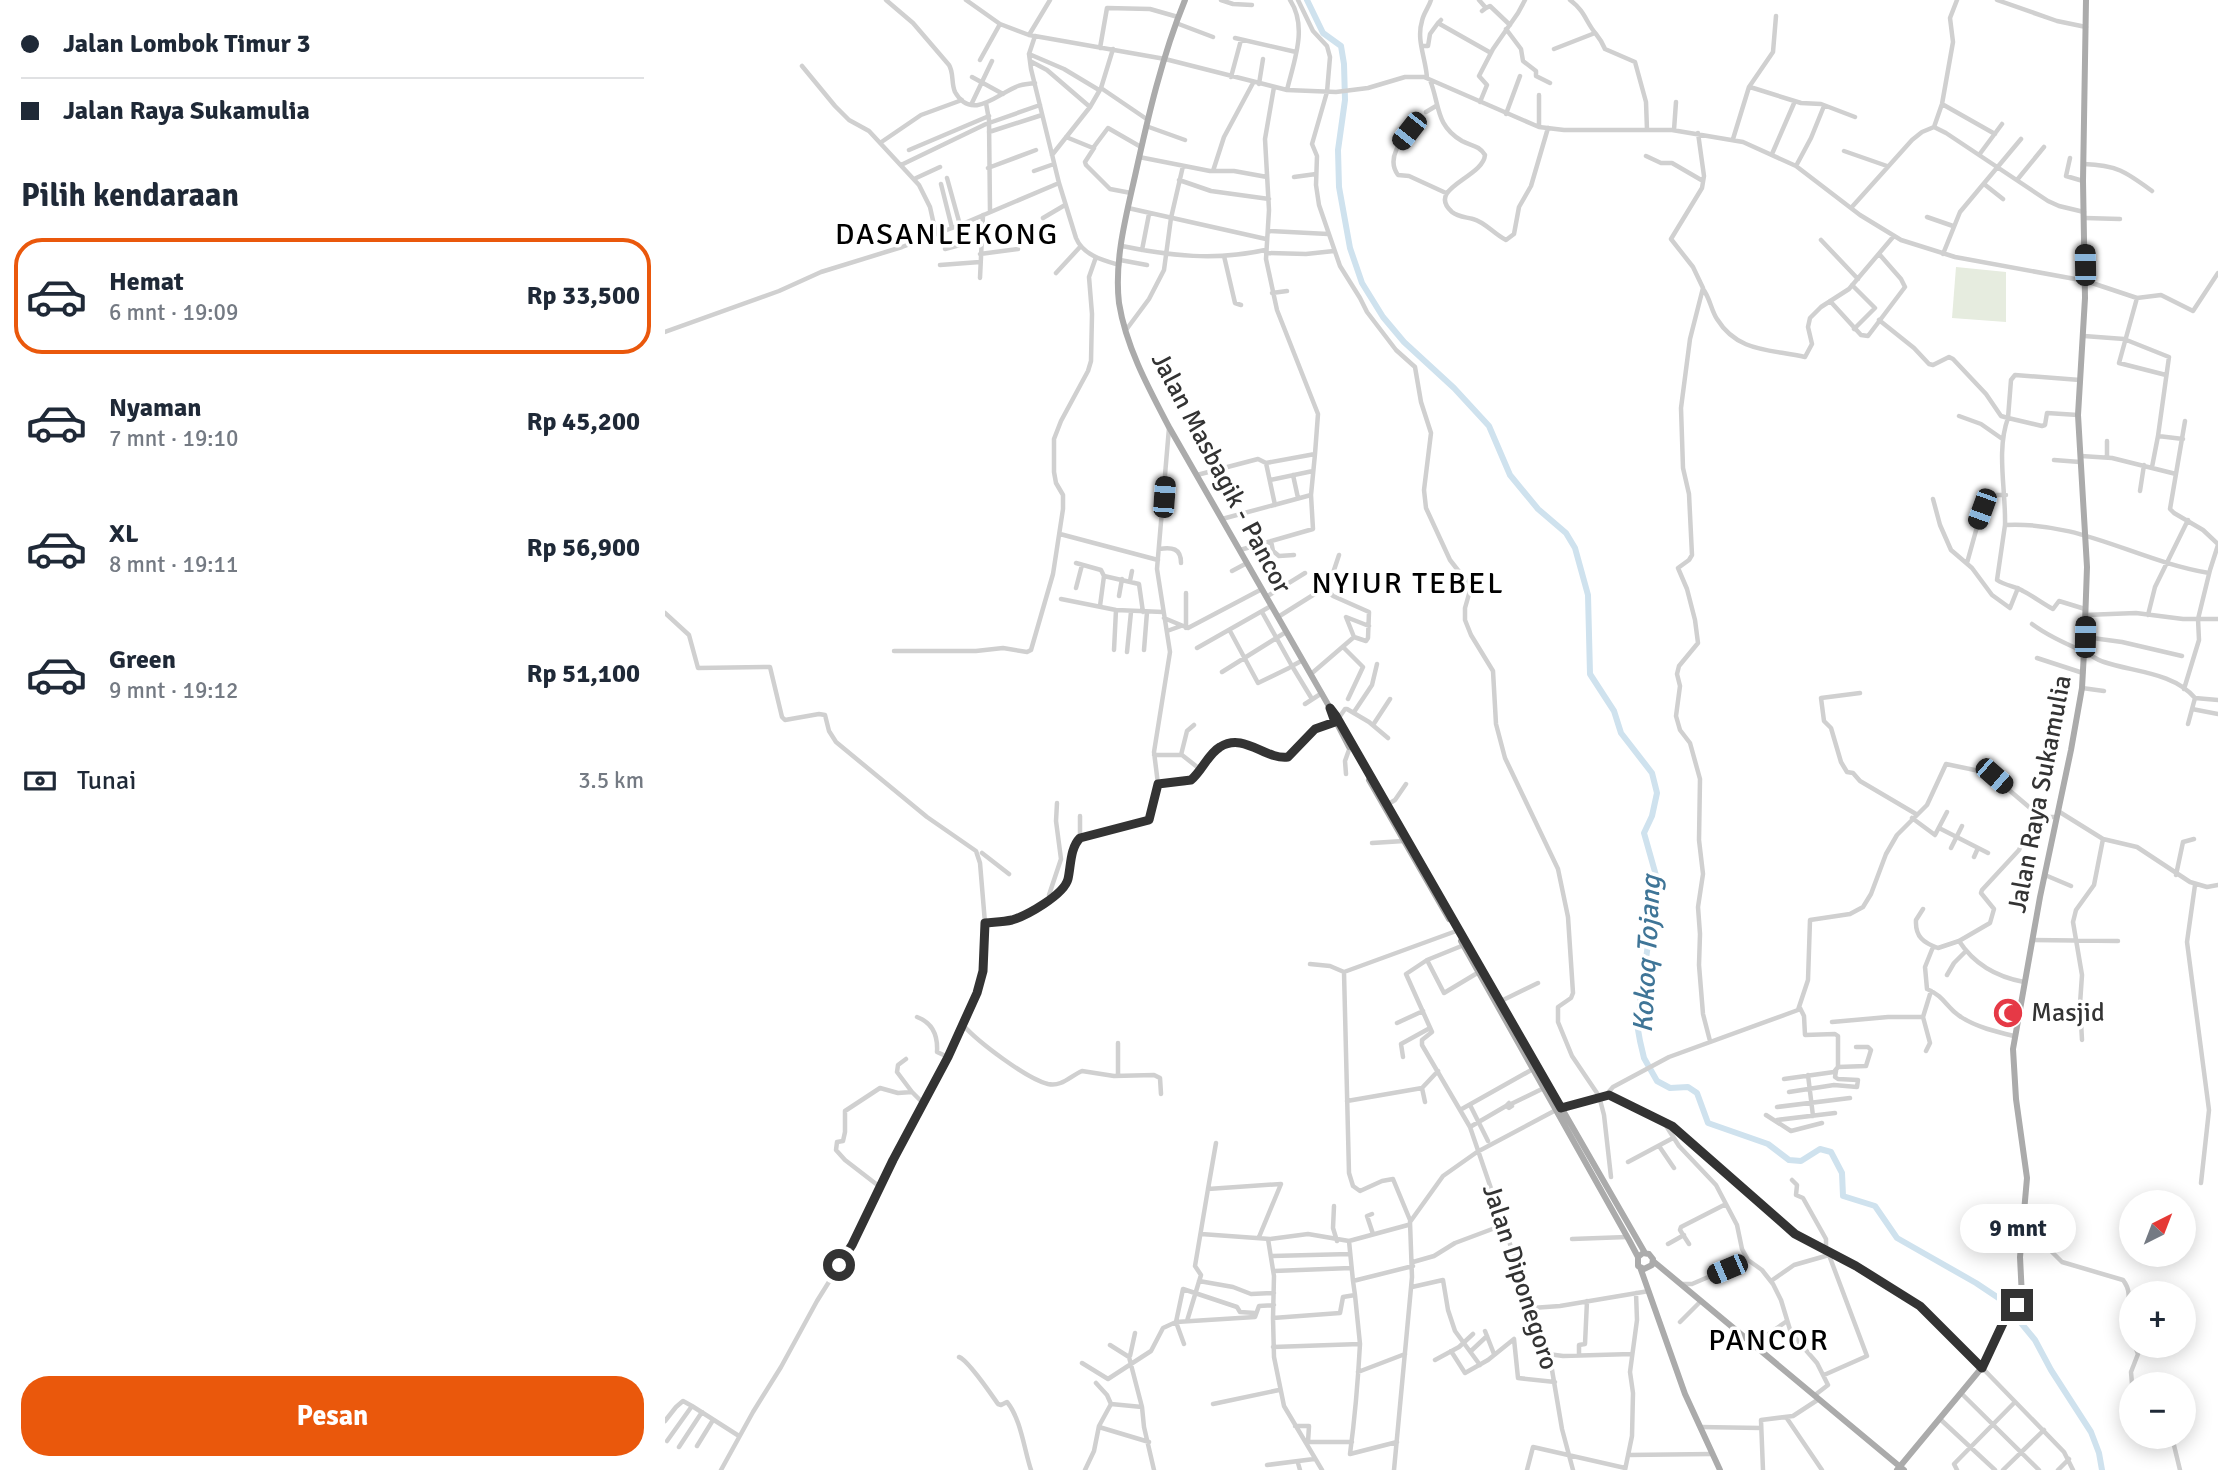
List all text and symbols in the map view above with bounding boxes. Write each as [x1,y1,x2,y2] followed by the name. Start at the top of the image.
[63,28,311,60] text: Jalan Lombok Timur 3
[63,95,310,127] text: Jalan Raya Sukamulia
[1388,108,1431,154] car
[21,176,239,215] text: Pilih kendaraan
[835,216,1059,253] district label: DASANLEKONG
[2075,244,2096,286] car
[25,265,88,328] icon: car
[109,266,184,298] text: Hemat
[526,280,640,312] text: Rp 33,500
[109,298,238,327] text: 6 mnt · 19:09
[1144,347,1298,599] street label: Jalan Masbagik - Pancor
[25,391,88,454] icon: car
[109,392,202,424] text: Nyaman
[526,406,640,438] text: Rp 45,200
[109,424,238,453] text: 7 mnt · 19:10
[1153,475,1176,519] car
[1965,486,2000,532] car
[25,517,88,580] icon: car
[109,518,139,550] text: XL
[526,532,640,564] text: Rp 56,900
[109,550,238,579] text: 8 mnt · 19:11
[1311,565,1505,602] district label: NYIUR TEBEL
[2075,616,2096,658] car
[25,643,88,706] icon: car
[109,644,176,676] text: Green
[526,658,640,690] text: Rp 51,100
[2001,672,2079,916] street label: Jalan Raya Sukamulia
[109,676,238,705] text: 9 mnt · 19:12
[1972,754,2017,798] car
[21,762,59,800] icon: cash
[77,765,136,797] text: Tunai
[578,766,644,795] text: 3.5 km
[1626,872,1668,1034] water label: Kokoq Tojang
[1991,996,2025,1030] mosque icon: Masjid
[2031,997,2105,1029] place label: Masjid
[1475,1180,1565,1374] street label: Jalan Diponegoro
[2119,1190,2196,1267] north arrow
[2119,1190,2196,1449] map controls
[1959,1204,2075,1252] callout: 9 mnt
[1989,1214,2047,1243] text: 9 mnt
[823,1249,855,1281] route start
[1704,1251,1751,1287] car
[2119,1281,2196,1358] button: +
[2001,1289,2033,1321] route end
[1708,1322,1830,1359] district label: PANCOR
[2119,1372,2196,1449] button: −
[21,1376,644,1456] button: Pesan

